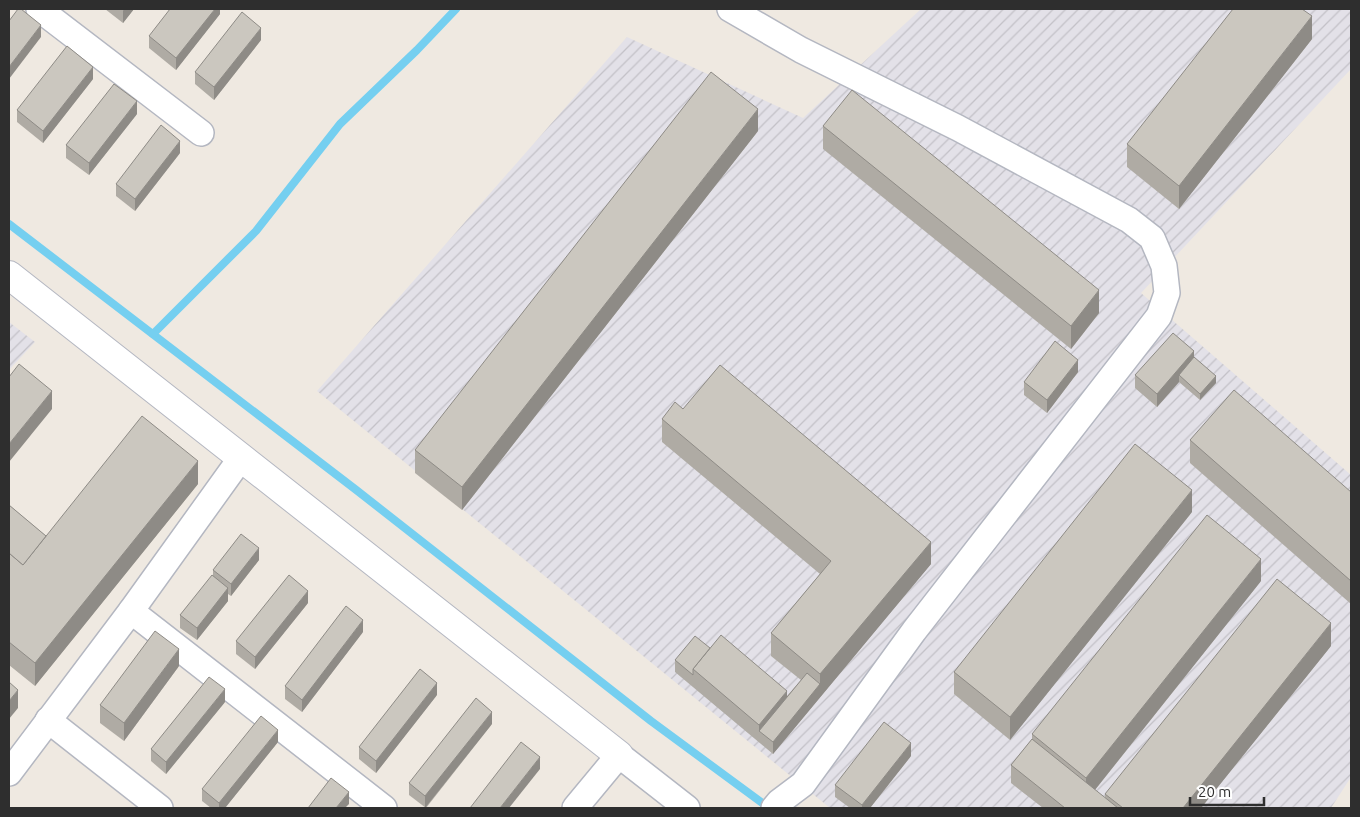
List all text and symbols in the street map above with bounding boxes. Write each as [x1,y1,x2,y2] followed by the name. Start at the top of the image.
[1190,774,1264,806] scale bar
[1198,783,1231,800] text: 20 m

